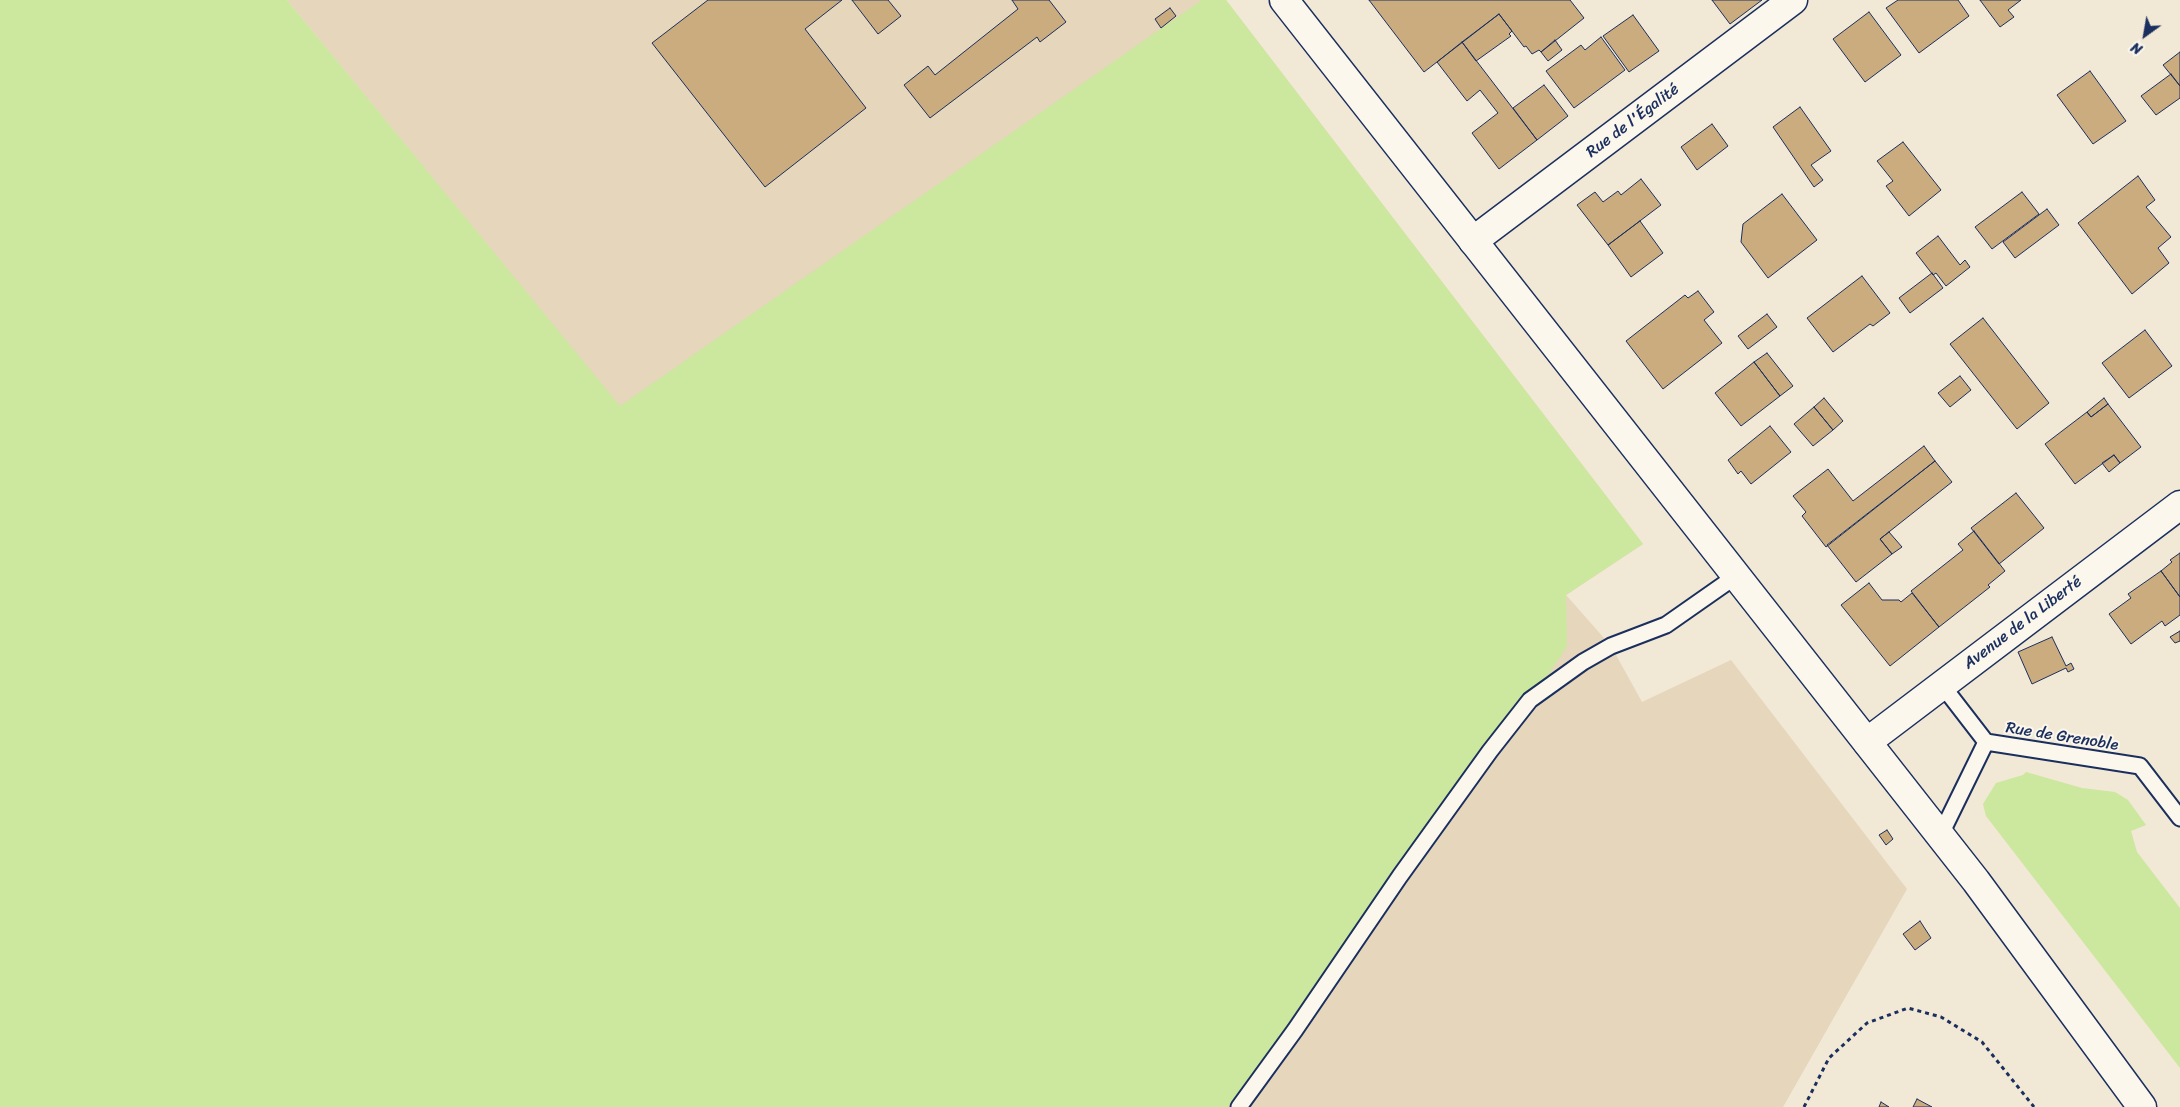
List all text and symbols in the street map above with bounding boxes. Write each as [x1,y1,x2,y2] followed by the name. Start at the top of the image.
[2120,10,2170,60] north arrow
[2126,35,2148,61] text: N
[1583,80,1683,162] street label: Rue de l'Égalité
[1960,572,2086,674] street label: Avenue de la Liberté
[2004,719,2120,755] street label: Rue de Grenoble

